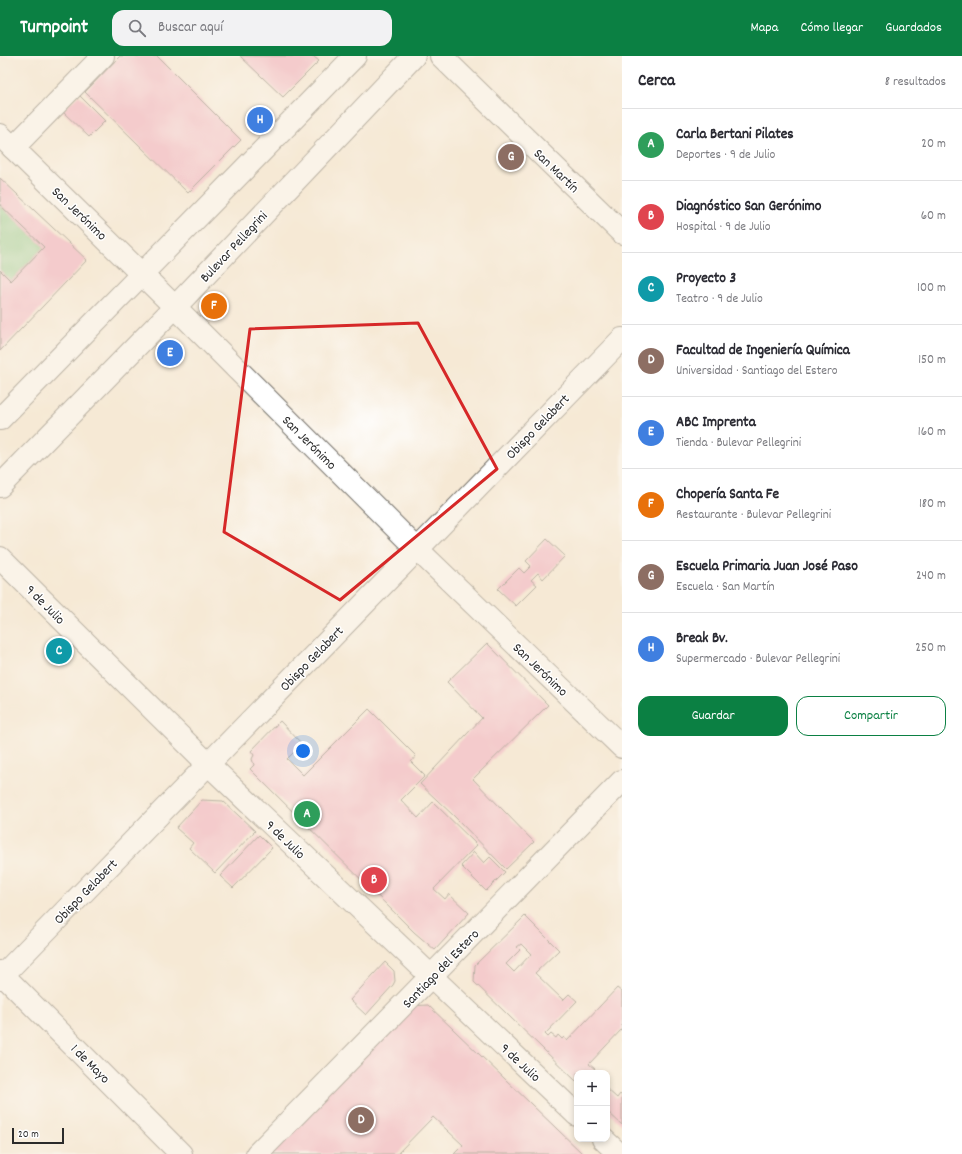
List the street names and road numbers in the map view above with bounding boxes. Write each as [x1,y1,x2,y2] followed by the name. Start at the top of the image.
[528,145,583,198] street label: San Martín
[46,183,111,246] street label: San Jerónimo
[196,207,273,288] street label: Bulevar Pellegrini
[502,390,575,465] street label: Obispo Gelabert
[277,412,340,475] street label: San Jerónimo
[20,581,69,630] street label: 9 de Julio
[276,622,349,697] street label: Obispo Gelabert
[507,639,572,702] street label: San Jerónimo
[260,816,309,865] street label: 9 de Julio
[50,855,123,930] street label: Obispo Gelabert
[398,925,485,1014] street label: Santiago del Estero
[65,1040,114,1089] street label: 1 de Mayo
[495,1040,544,1087] street label: 9 de Julio

